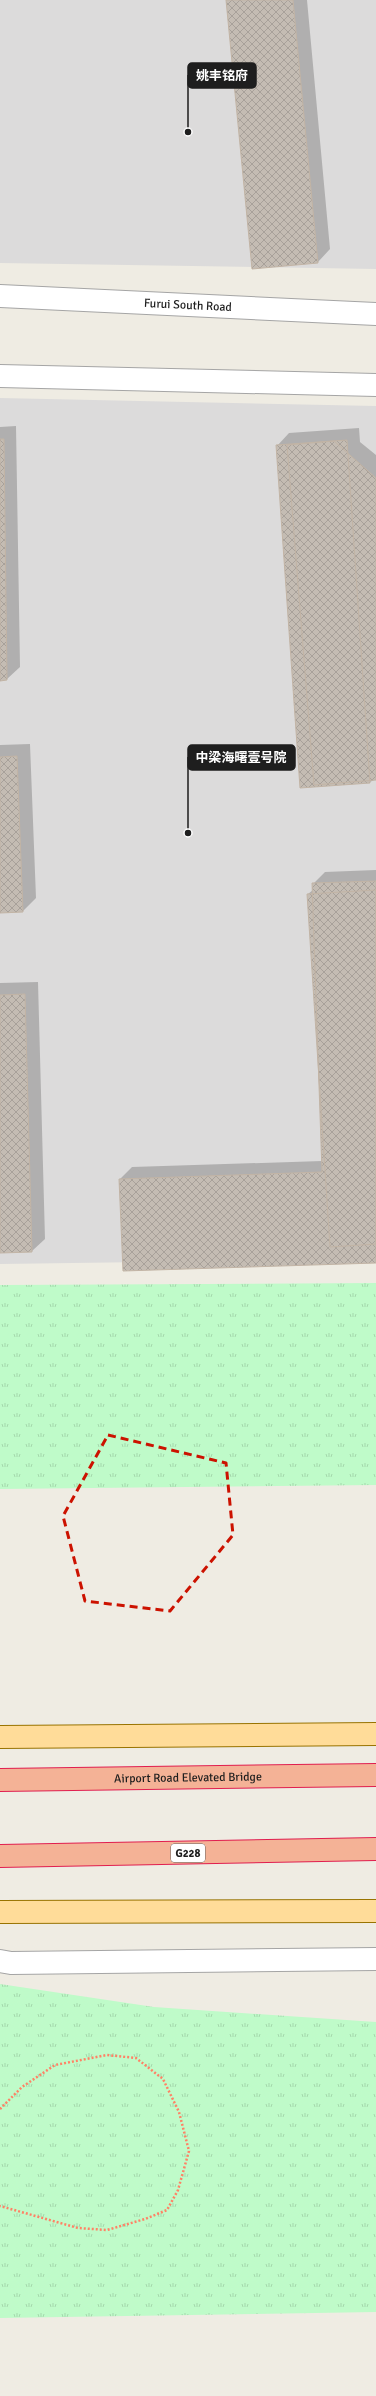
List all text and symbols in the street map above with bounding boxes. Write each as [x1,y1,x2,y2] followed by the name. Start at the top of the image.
[188,63,256,88] callout: 姚丰铭府
[196,68,248,84] text: 姚丰铭府
[143,296,232,315] street label: Furui South Road
[188,745,295,770] callout: 中梁海曙壹号院
[195,750,287,766] text: 中梁海曙壹号院
[114,1770,262,1786] street label: Airport Road Elevated Bridge
[171,1844,205,1862] road number: G228

